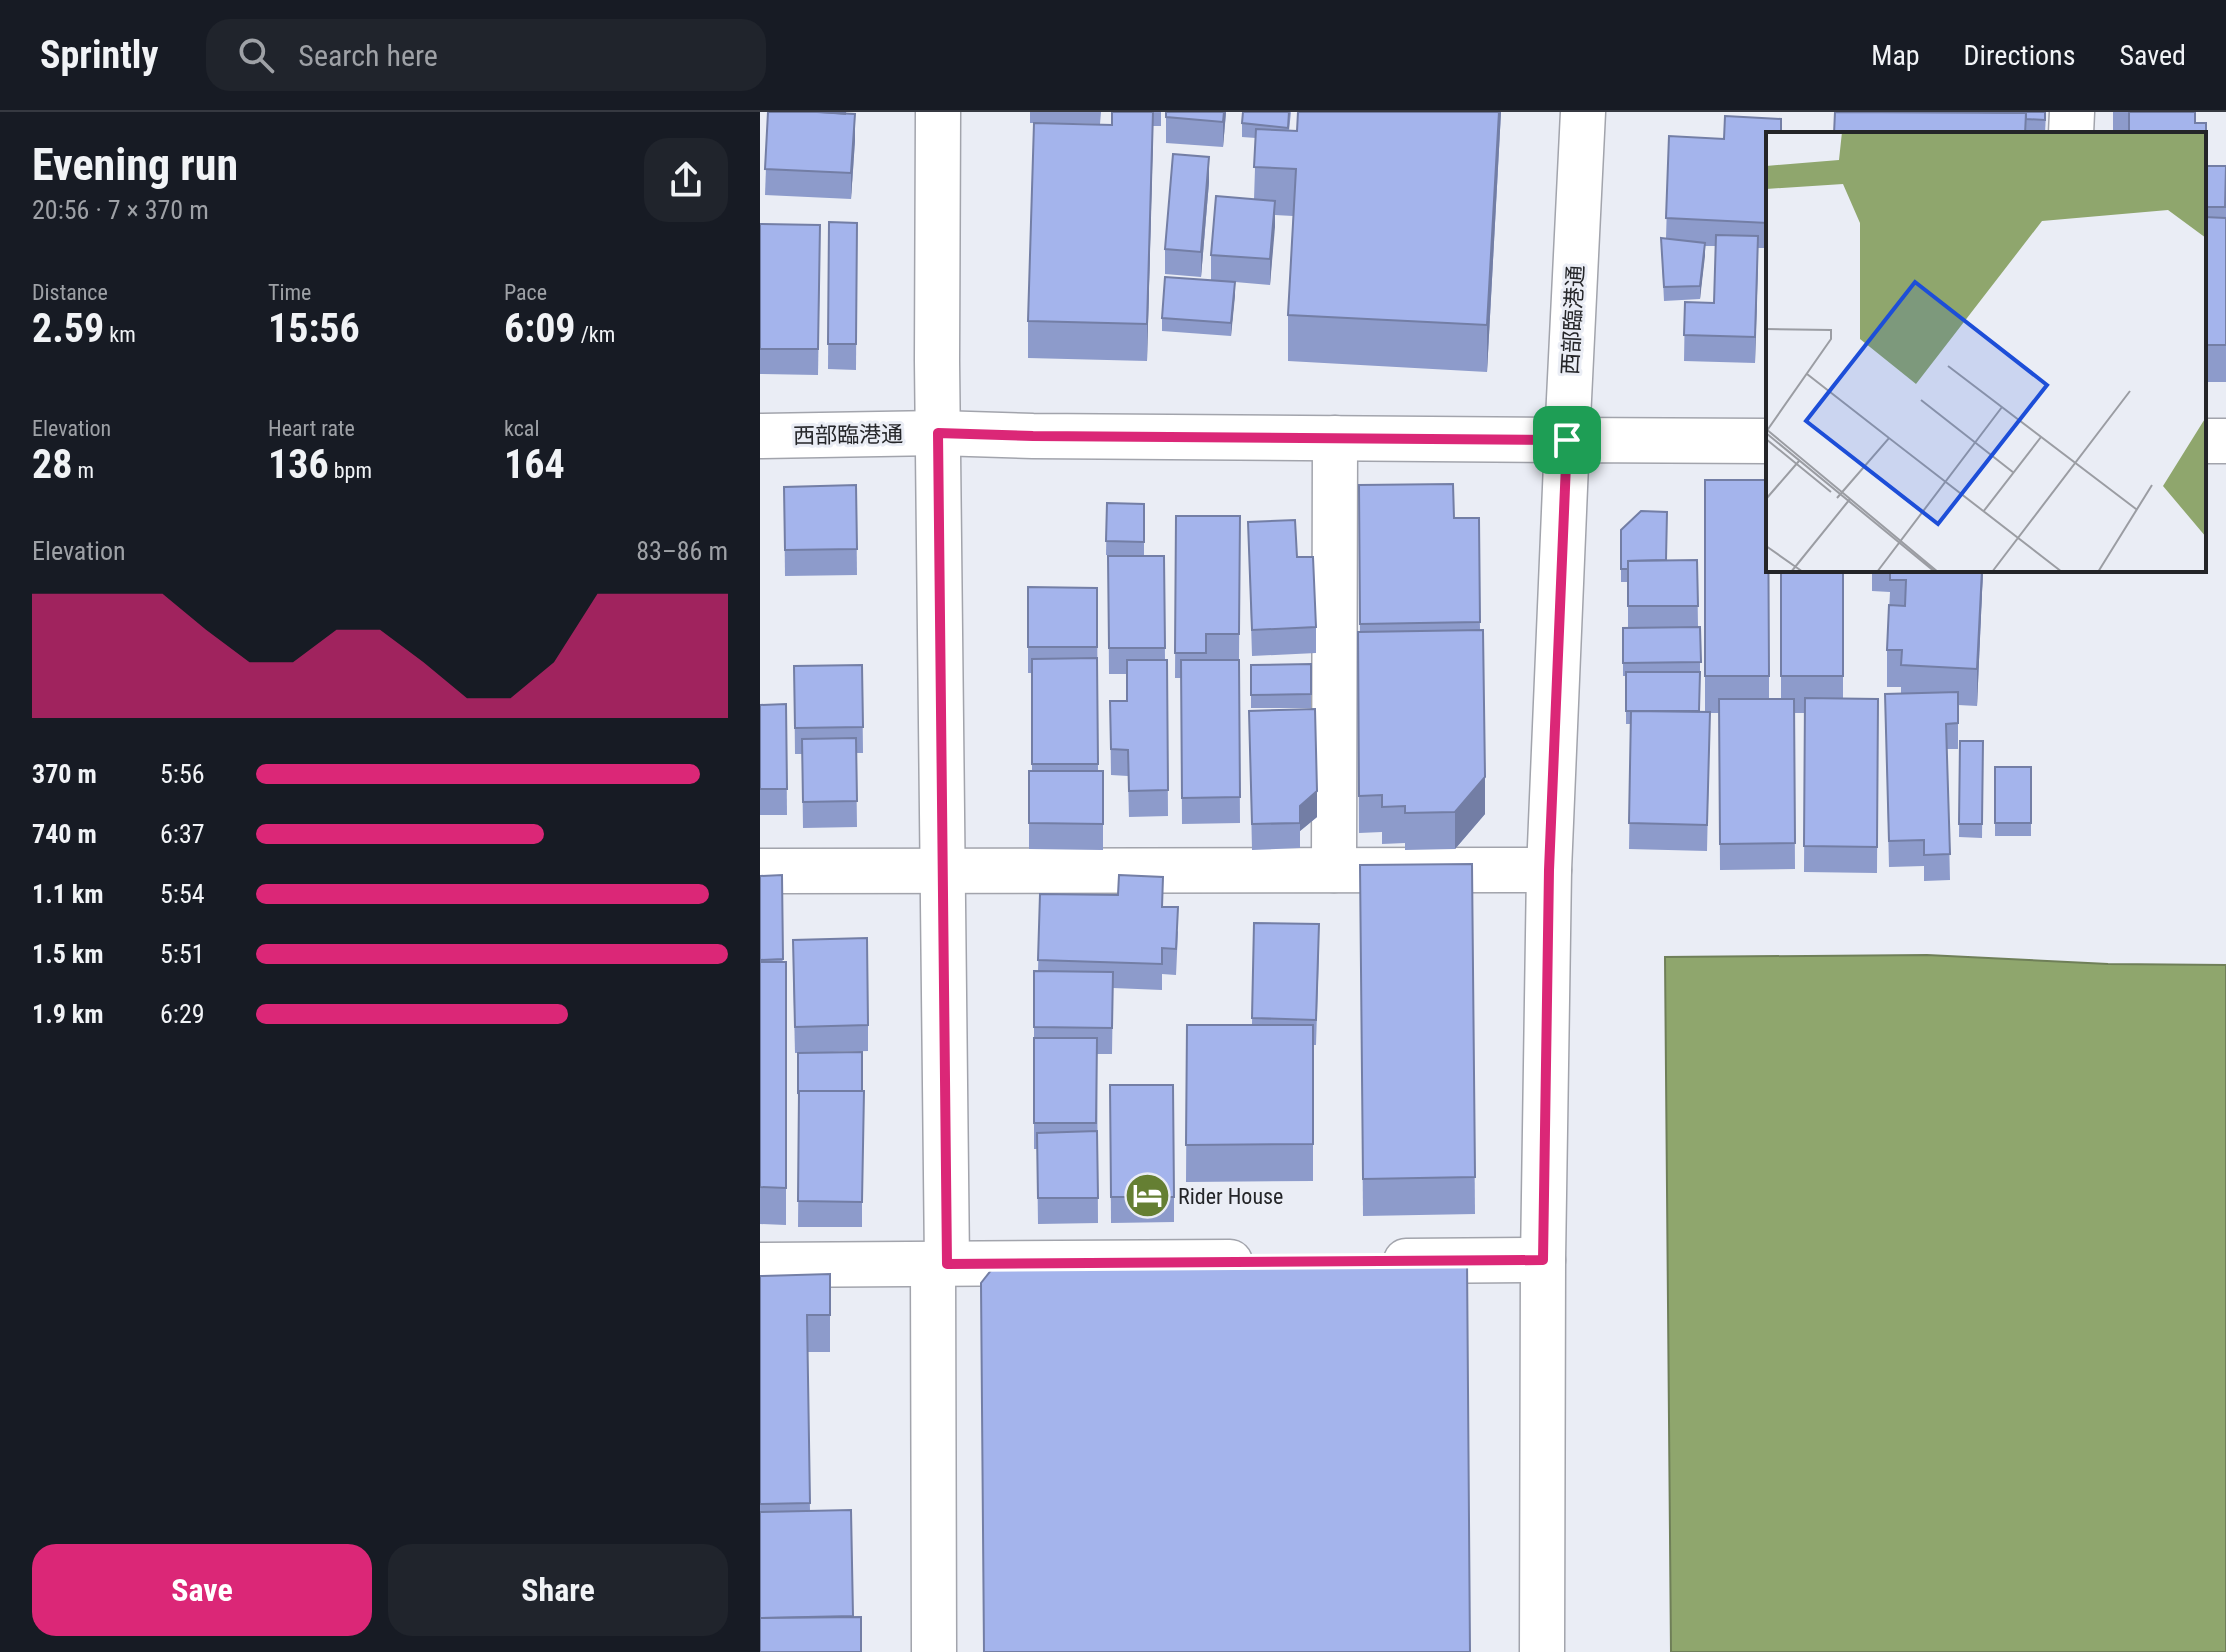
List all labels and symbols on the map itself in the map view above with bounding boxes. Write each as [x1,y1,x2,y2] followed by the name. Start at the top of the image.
[1766,132,2206,572] inset map
[1558,264,1588,376] street label: 西部臨港通
[1533,406,1601,474] pin
[793,422,903,448] street label: 西部臨港通
[1123,1172,1171,1220] hotel icon: Rider House
[1178,1184,1283,1209] place label: Rider House

